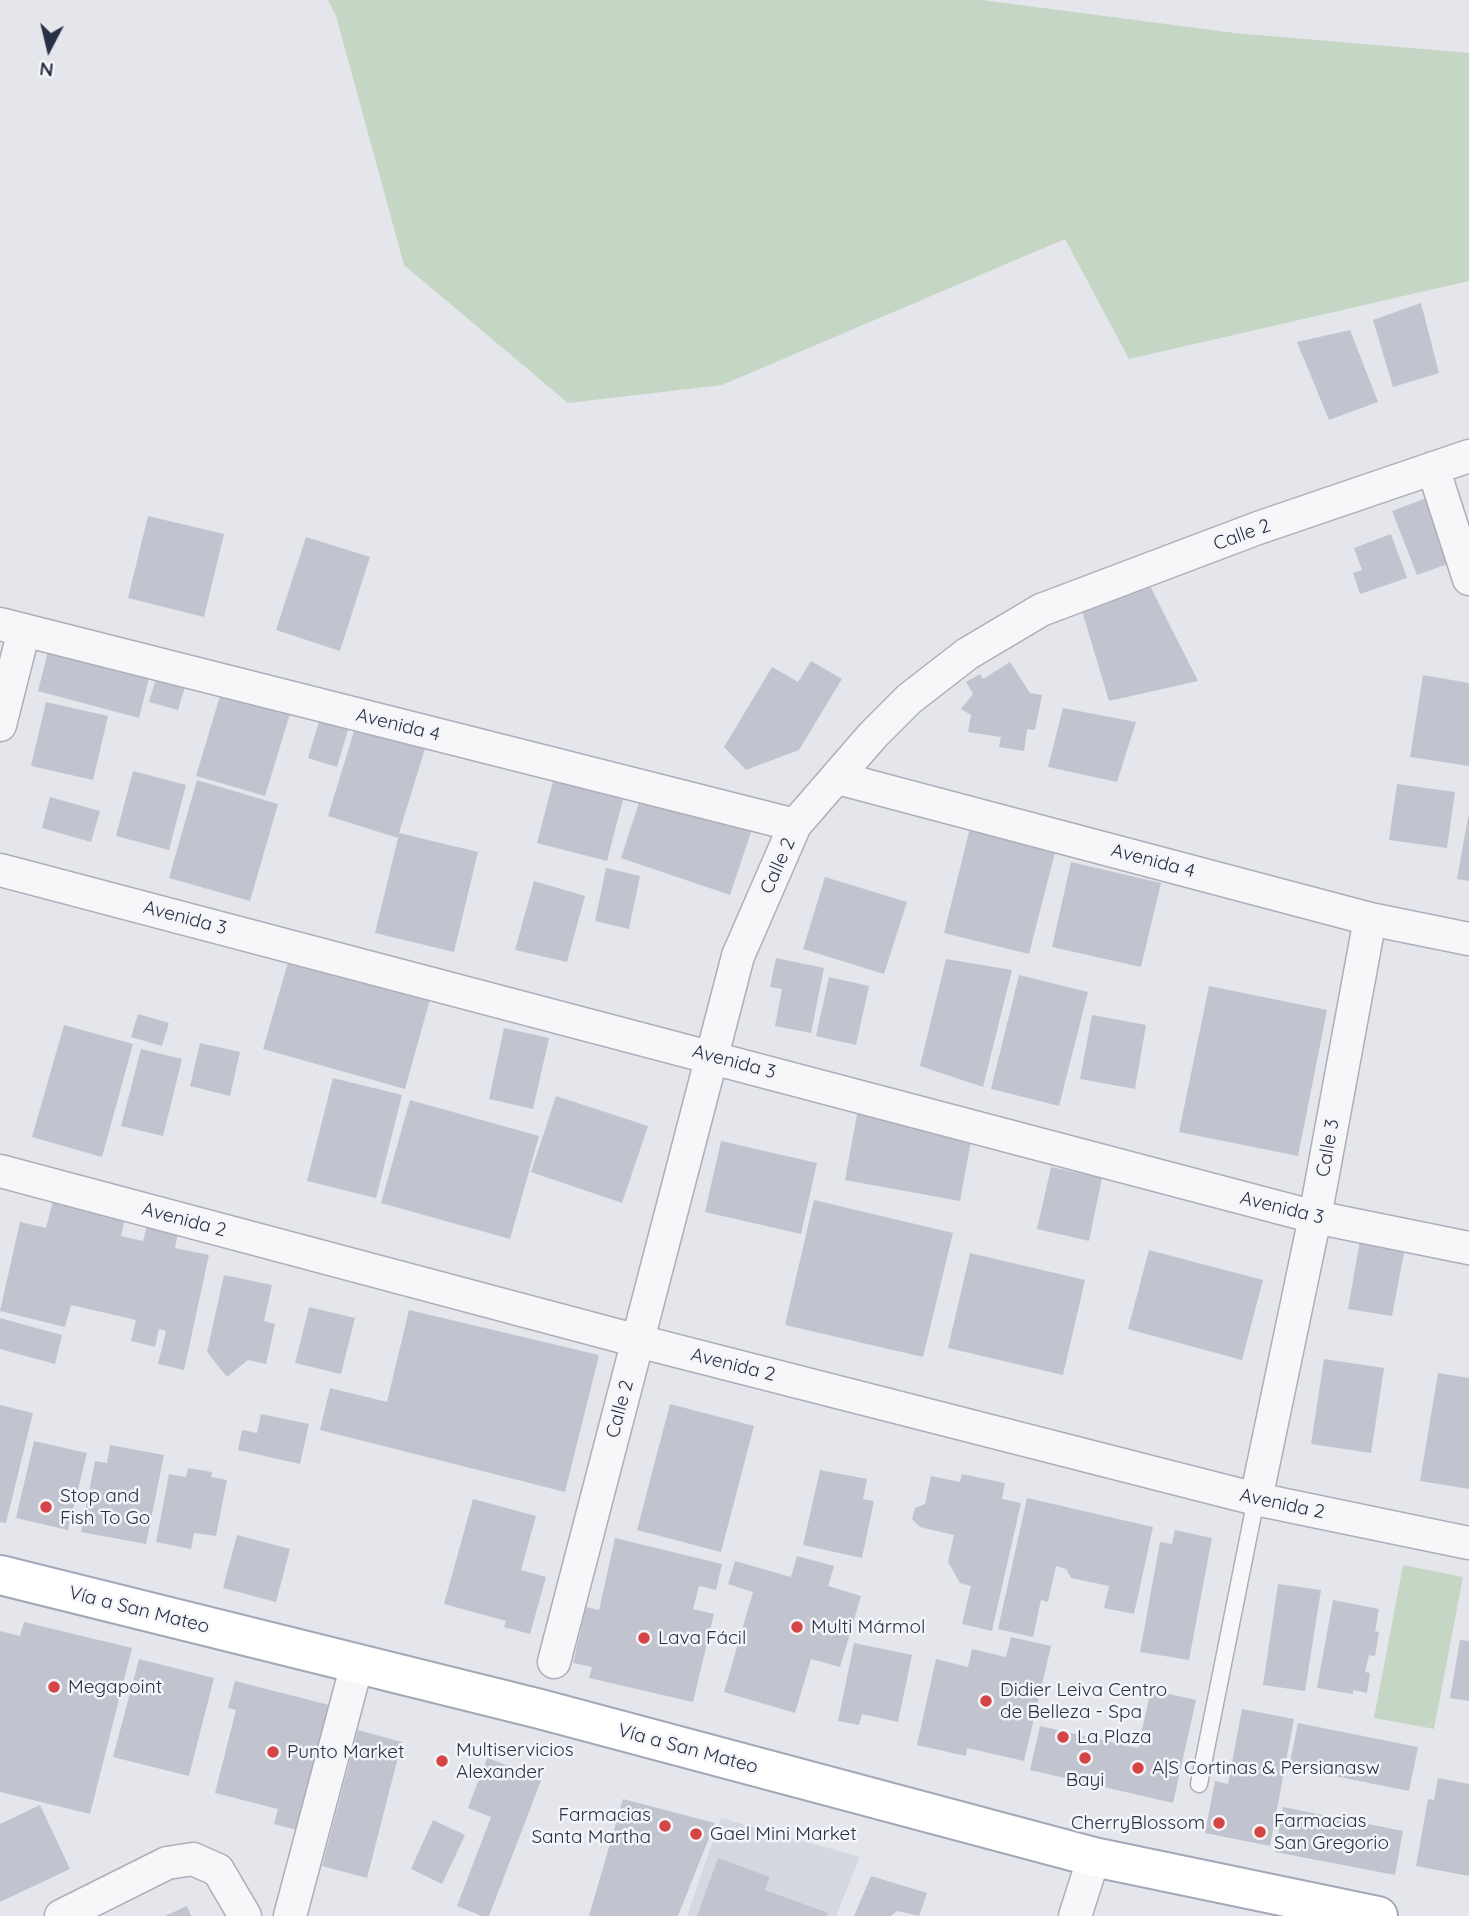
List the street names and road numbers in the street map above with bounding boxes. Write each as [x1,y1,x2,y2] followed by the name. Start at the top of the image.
[1210,514,1274,556] street label: Calle 2
[354,704,442,746] street label: Avenida 4
[756,834,800,898] street label: Calle 2
[1109,839,1197,883] street label: Avenida 4
[141,896,229,940] street label: Avenida 3
[690,1040,778,1084] street label: Avenida 3
[1312,1117,1344,1179] street label: Calle 3
[1238,1187,1326,1229] street label: Avenida 3
[139,1198,229,1242] street label: Avenida 2
[688,1344,778,1386] street label: Avenida 2
[601,1378,639,1440] street label: Calle 2
[1237,1484,1327,1524] street label: Avenida 2
[66,1581,212,1639] street label: Vía a San Mateo
[615,1719,761,1779] street label: Vía a San Mateo

